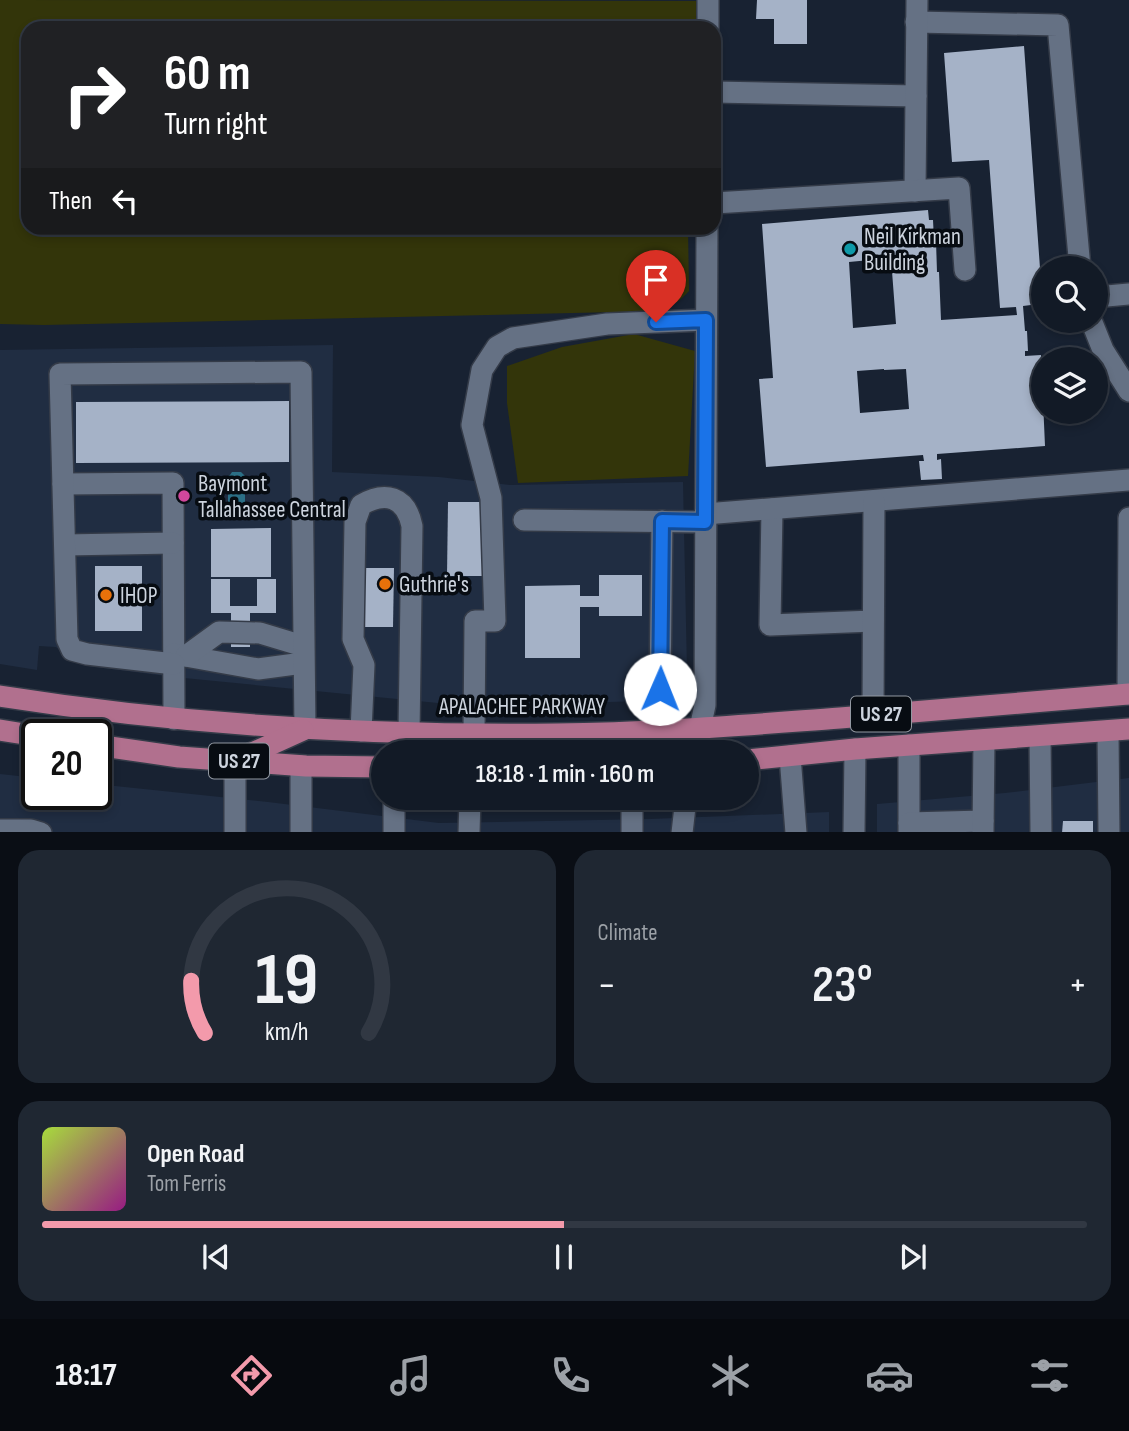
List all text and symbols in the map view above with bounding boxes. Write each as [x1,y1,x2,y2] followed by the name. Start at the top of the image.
[164,45,251,104] text: 60 m
[49,49,140,140] icon: right
[164,105,268,144] text: Turn right
[106,182,144,220] icon: left
[49,186,92,217] text: Then
[864,223,961,277] place label: Neil Kirkman Building
[842,241,858,257] marker: Neil Kirkman Building
[626,250,686,322] pin
[1031,256,1108,424] map controls
[1031,256,1108,333] button: search
[637,261,675,299] icon: arrive
[1031,347,1108,424] button: layers
[198,470,346,524] place label: Baymont Tallahassee Central
[176,488,192,504] marker: Baymont Tallahassee Central
[399,571,469,599] place label: Guthrie's
[377,576,393,592] marker: Guthrie's
[120,582,157,610] place label: IHOP
[98,587,114,603] marker: IHOP
[623,652,697,726] position arrow
[438,693,605,721] street label: APALACHEE PARKWAY
[851,696,911,732] road number: US 27
[21,719,112,810] speed limit sign: 20
[209,744,269,778] road number: US 27
[476,759,654,790] text: 18:18 · 1 min · 160 m
[598,919,657,947] text: Climate
[255,937,318,1025] text: 19
[812,954,873,1017] text: 23°
[598,963,616,1008] text: −
[1068,963,1087,1008] text: +
[265,1016,308,1047] text: km/h
[147,1139,244,1170] text: Open Road
[147,1170,226,1198] text: Tom Ferris
[197,1238,235,1276] icon: previous
[545,1238,583,1276] icon: pause
[894,1238,932,1276] icon: next
[227,1351,276,1400] icon: directions
[386,1351,435,1400] icon: music
[546,1351,595,1400] icon: phone
[706,1351,755,1400] icon: climate
[865,1351,914,1400] icon: car
[1025,1351,1074,1400] icon: filters
[55,1356,116,1395] text: 18:17

